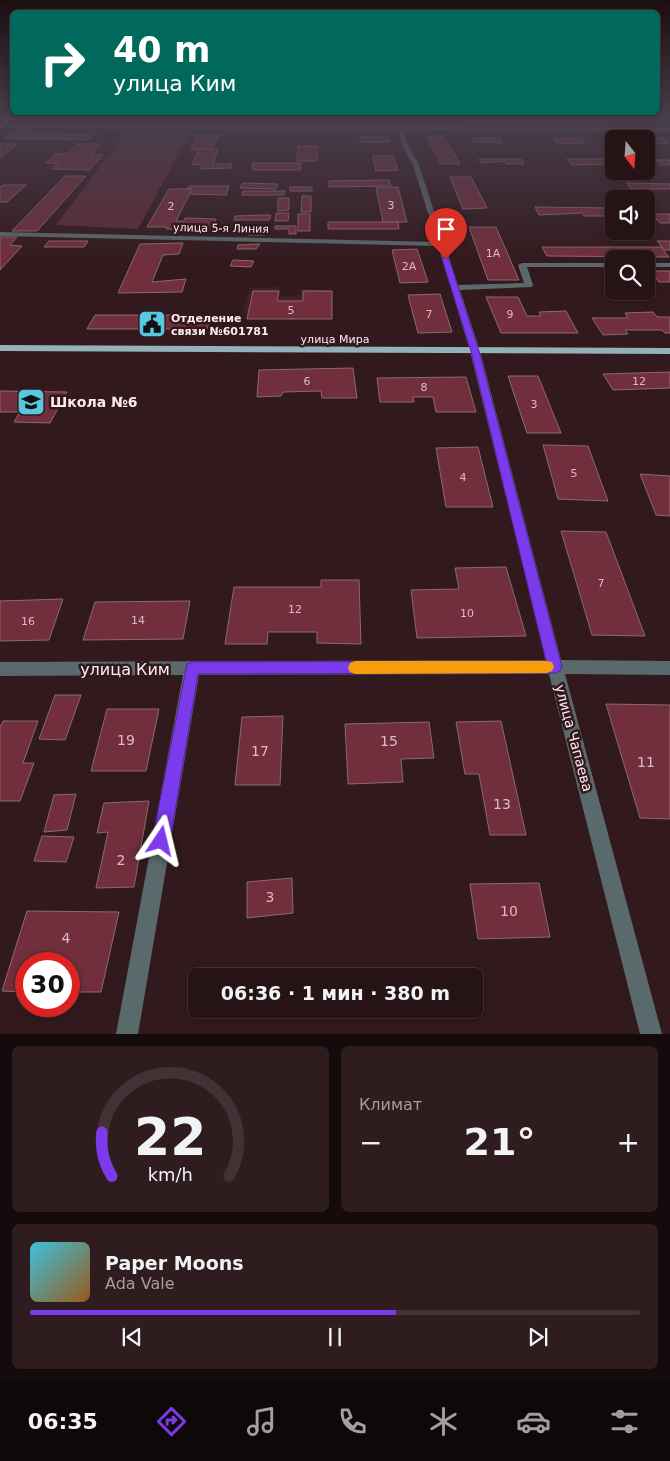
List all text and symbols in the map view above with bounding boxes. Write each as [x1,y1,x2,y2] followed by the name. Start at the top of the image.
[30,30,95,95] icon: right
[113,30,210,70] text: 40 m
[113,71,236,96] text: улица Ким
[605,130,655,180] north arrow
[605,130,655,300] map controls
[605,190,655,240] button: sound
[388,199,395,212] house number: 3
[168,200,175,213] house number: 2
[425,208,467,259] pin
[432,215,460,243] icon: arrive
[173,221,269,236] street label: улица 5-я Линия
[486,247,501,260] house number: 1А
[605,250,655,300] button: search
[402,260,417,273] house number: 2А
[288,304,295,317] house number: 5
[426,308,433,321] house number: 7
[507,308,514,321] house number: 9
[137,309,167,339] public building icon: Отделение связи №601781
[171,312,269,338] place label: Отделение связи №601781
[301,333,369,346] street label: улица Мира
[304,375,311,388] house number: 6
[632,375,646,388] house number: 12
[421,381,428,394] house number: 8
[16,387,46,417] school or university icon: Школа №6
[50,394,138,410] place label: Школа №6
[531,398,538,411] house number: 3
[571,467,578,480] house number: 5
[460,471,467,484] house number: 4
[598,577,605,590] house number: 7
[288,603,302,616] house number: 12
[460,607,474,620] house number: 10
[131,614,145,627] house number: 14
[21,615,35,628] house number: 16
[80,660,170,679] street label: улица Ким
[552,683,596,793] street label: улица Чапаева
[117,732,135,748] house number: 19
[380,733,398,749] house number: 15
[251,743,269,759] house number: 17
[637,754,655,770] house number: 11
[493,796,511,812] house number: 13
[134,814,186,866] position arrow
[117,852,125,868] house number: 2
[266,889,274,905] house number: 3
[500,903,518,919] house number: 10
[62,930,71,946] house number: 4
[15,952,80,1017] speed limit sign: 30
[221,982,450,1004] text: 06:36 · 1 мин · 380 m
[359,1095,422,1114] text: Климат
[134,1107,207,1167] text: 22
[464,1120,535,1164] text: 21°
[359,1126,382,1159] text: −
[617,1126,640,1159] text: +
[148,1164,193,1185] text: km/h
[105,1252,244,1274] text: Paper Moons
[105,1274,175,1293] text: Ada Vale
[118,1323,146,1351] icon: previous
[321,1323,349,1351] icon: pause
[524,1323,552,1351] icon: next
[154,1404,189,1439] icon: directions
[244,1404,279,1439] icon: music
[335,1404,370,1439] icon: phone
[426,1404,461,1439] icon: climate
[516,1404,551,1439] icon: car
[607,1404,642,1439] icon: filters
[28,1409,98,1434] text: 06:35

